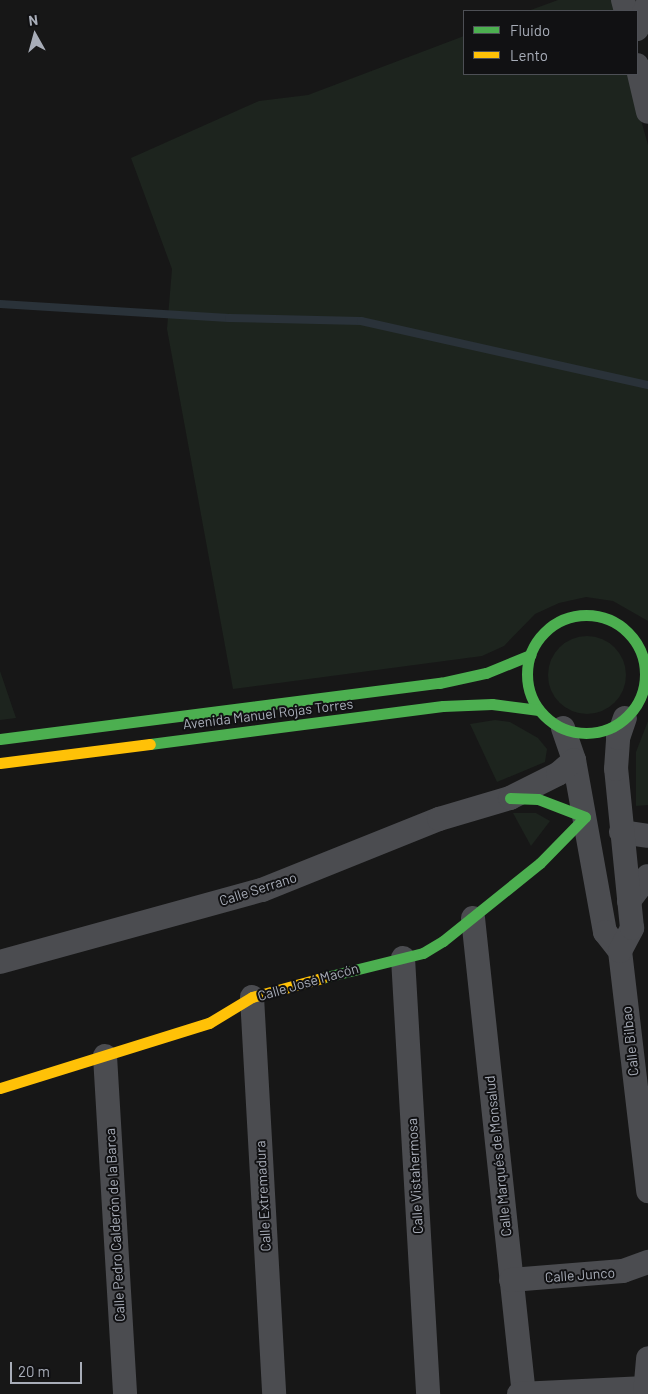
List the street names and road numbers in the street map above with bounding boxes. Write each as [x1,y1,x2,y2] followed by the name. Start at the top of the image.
[182,695,354,733] street label: Avenida Manuel Rojas Torres
[217,869,299,909] street label: Calle Serrano
[256,960,360,1004] street label: Calle José Macón
[618,1005,642,1077] street label: Calle Bilbao
[481,1075,515,1237] street label: Calle Marqués de Monsalud
[404,1118,426,1234] street label: Calle Vistahermosa
[102,1128,128,1322] street label: Calle Pedro Calderón de la Barca
[252,1140,274,1252] street label: Calle Extremadura
[544,1264,616,1286] street label: Calle Junco

